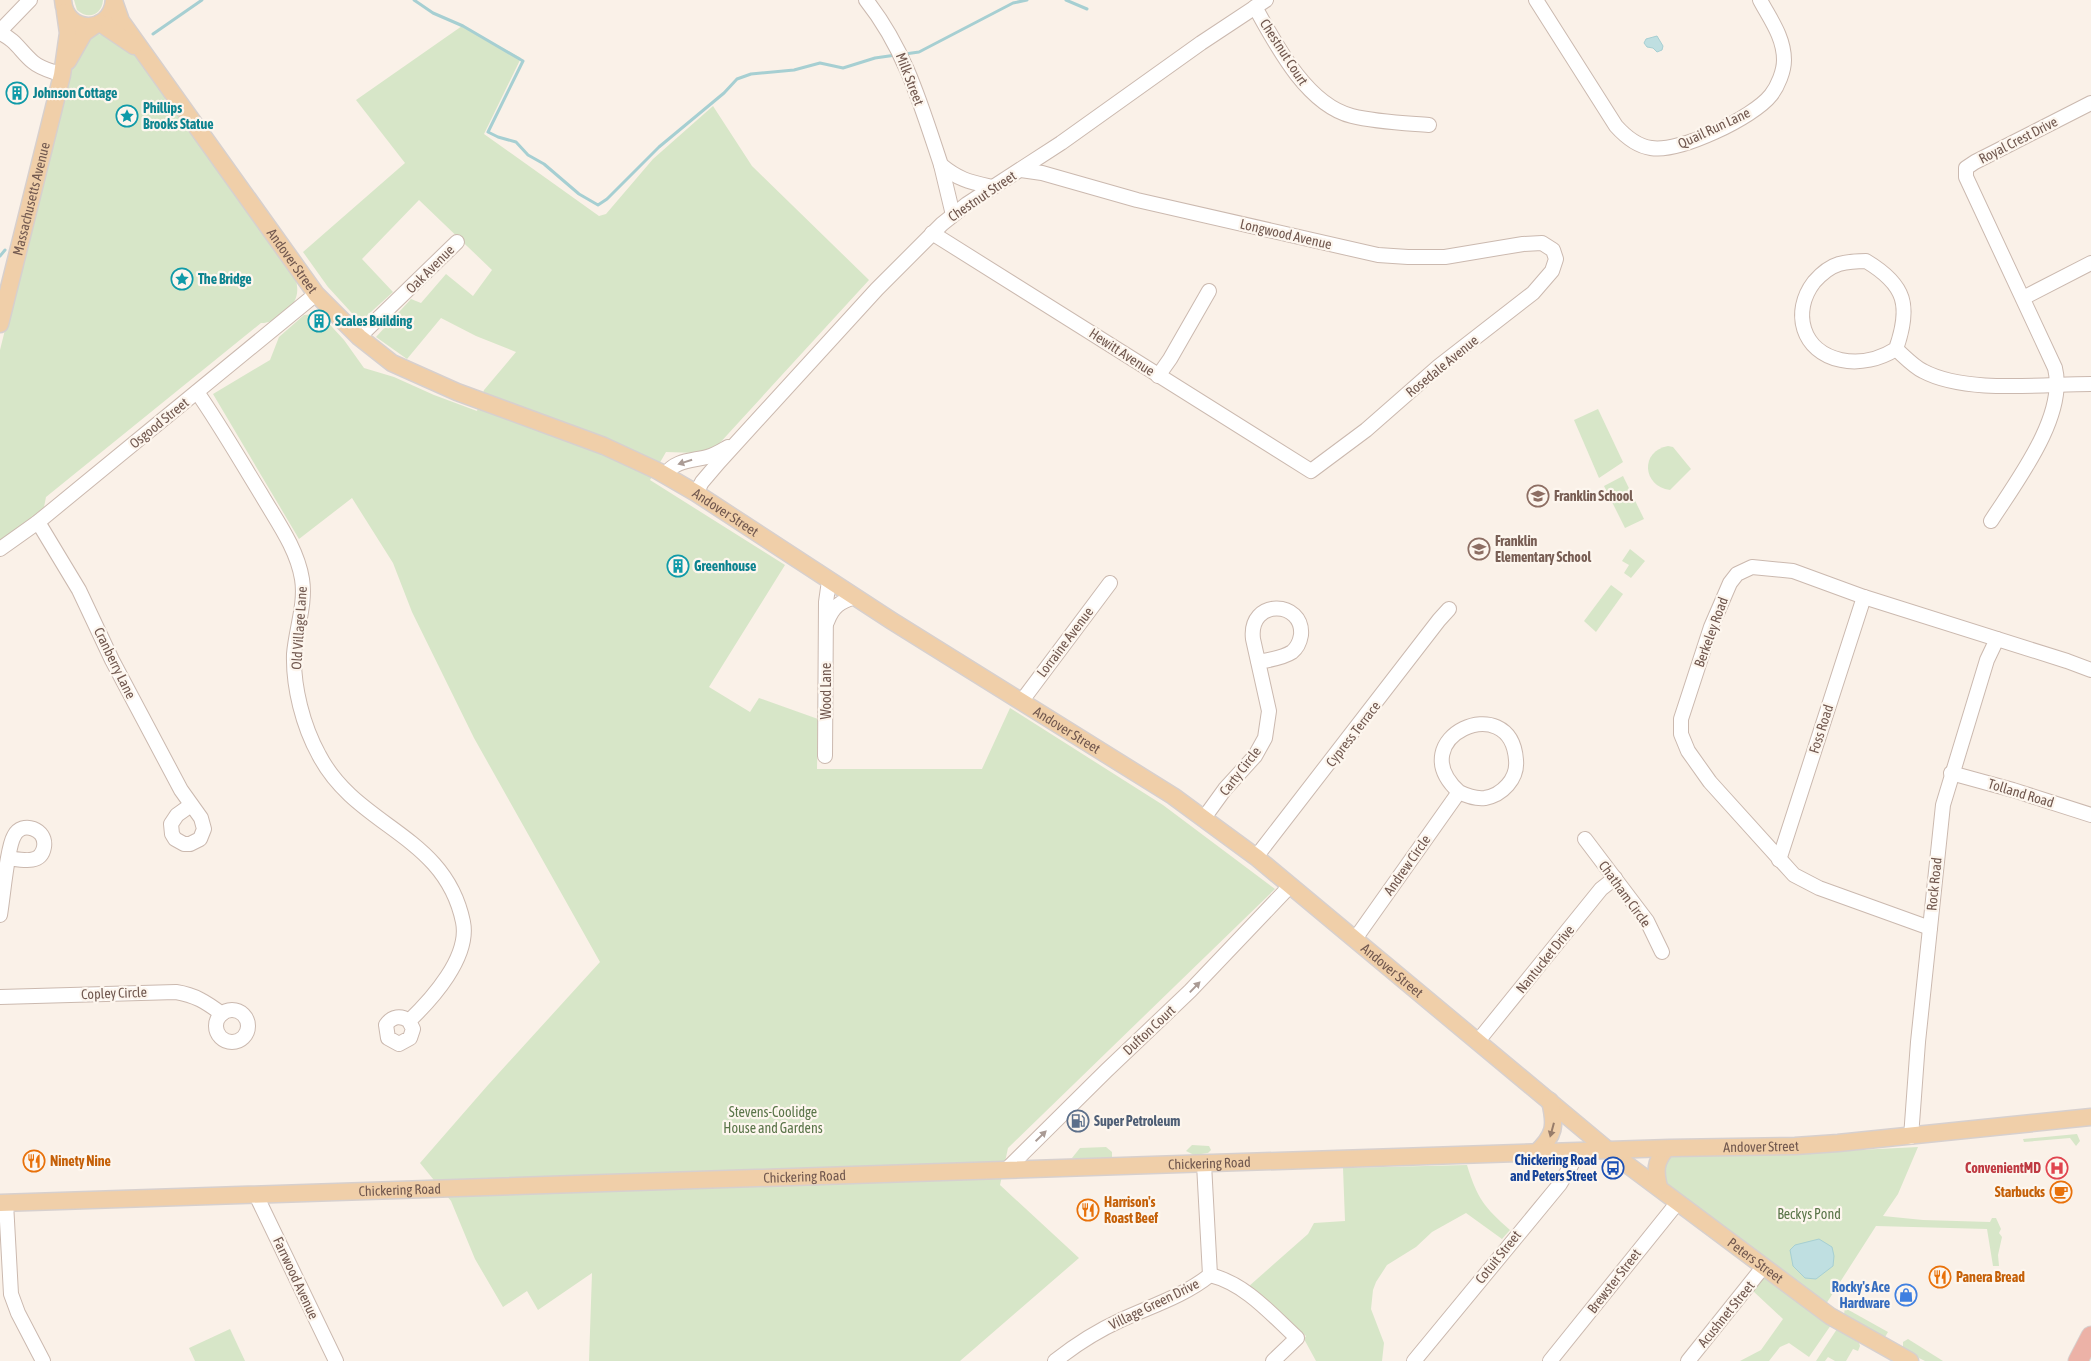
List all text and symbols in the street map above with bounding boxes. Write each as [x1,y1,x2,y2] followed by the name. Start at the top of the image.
[1257,16,1311,88] street label: Chestnut Court
[893,50,927,108] street label: Milk Street
[5,81,29,105] building icon: Johnson Cottage
[32,85,117,101] place label: Johnson Cottage
[143,100,214,132] place label: Phillips Brooks Statue
[115,104,139,128] place icon: Phillips Brooks Statue
[1675,104,1753,152] street label: Quail Run Lane
[1976,113,2060,167] street label: Royal Crest Drive
[9,141,53,257] street label: Massachusetts Avenue
[945,167,1019,225] street label: Chestnut Street
[1239,216,1333,252] street label: Longwood Avenue
[264,225,321,296] street label: Andover Street
[403,242,457,296] street label: Oak Avenue
[170,267,194,291] place icon: The Bridge
[198,271,252,287] place label: The Bridge
[307,309,331,333] building icon: Scales Building
[335,313,413,329] place label: Scales Building
[1086,325,1158,379] street label: Hewitt Avenue
[1403,332,1481,400] street label: Rosedale Avenue
[126,394,192,452] street label: Osgood Street
[677,458,692,466] one-way arrow
[1526,484,1550,508] school or university icon: Franklin School
[690,485,762,540] street label: Andover Street
[1554,488,1633,504] place label: Franklin School
[1495,533,1591,565] place label: Franklin Elementary School
[1467,537,1491,561] school or university icon: Franklin Elementary School
[666,554,690,578] building icon: Greenhouse
[694,558,756,574] place label: Greenhouse
[288,586,310,670] street label: Old Village Lane
[1691,595,1731,669] street label: Berkeley Road
[1033,604,1097,680] street label: Lorraine Avenue
[91,625,139,701] street label: Cranberry Lane
[818,663,834,719] street label: Wood Lane
[1322,698,1384,770] street label: Cypress Terrace
[1031,703,1103,757] street label: Andover Street
[1806,703,1836,755] street label: Foss Road
[1216,744,1264,798] street label: Carty Circle
[1986,775,2056,811] street label: Tolland Road
[1380,832,1434,898] street label: Andrew Circle
[1923,857,1945,911] street label: Rock Road
[1596,858,1654,930] street label: Chatham Circle
[1513,922,1577,996] street label: Nantucket Drive
[1358,940,1426,1001] street label: Andover Street
[1189,981,1201,993] one-way arrow
[81,984,147,1002] street label: Copley Circle
[1120,1002,1178,1058] street label: Dufton Court
[723,1104,823,1136] park label: Stevens-Coolidge House and Gardens
[1066,1109,1090,1133] fuel station icon: Super Petroleum
[1094,1113,1180,1129] place label: Super Petroleum
[1548,1122,1556,1137] one-way arrow
[1034,1130,1046,1142] one-way arrow
[1723,1138,1799,1155] street label: Andover Street
[22,1149,46,1173] restaurant icon: Ninety Nine
[1510,1152,1597,1184] place label: Chickering Road and Peters Street
[50,1153,111,1169] place label: Ninety Nine
[1168,1154,1251,1173] street label: Chickering Road
[1601,1156,1625,1180] bus stop icon: Chickering Road and Peters Street
[2045,1156,2069,1180] hospital icon: ConvenientMD
[1965,1160,2041,1176] place label: ConvenientMD
[763,1167,846,1186] street label: Chickering Road
[358,1180,441,1199] street label: Chickering Road
[2049,1180,2073,1204] cafe icon: Starbucks
[1995,1184,2045,1200] place label: Starbucks
[1104,1194,1158,1226] place label: Harrison's Roast Beef
[1076,1198,1100,1222] restaurant icon: Harrison's Roast Beef
[1777,1206,1841,1222] park label: Beckys Pond
[1472,1227,1524,1287] street label: Cotuit Street
[270,1234,322,1322] street label: Farrwood Avenue
[1725,1234,1786,1286] street label: Peters Street
[1584,1246,1644,1316] street label: Brewster Street
[1928,1265,1952,1289] restaurant icon: Panera Bread
[1956,1269,2025,1285] place label: Panera Bread
[1106,1275,1202,1333] street label: Village Green Drive
[1694,1278,1758,1350] street label: Acushnet Street
[1832,1279,1890,1311] place label: Rocky's Ace Hardware
[1894,1283,1918,1307] shop icon: Rocky's Ace Hardware

